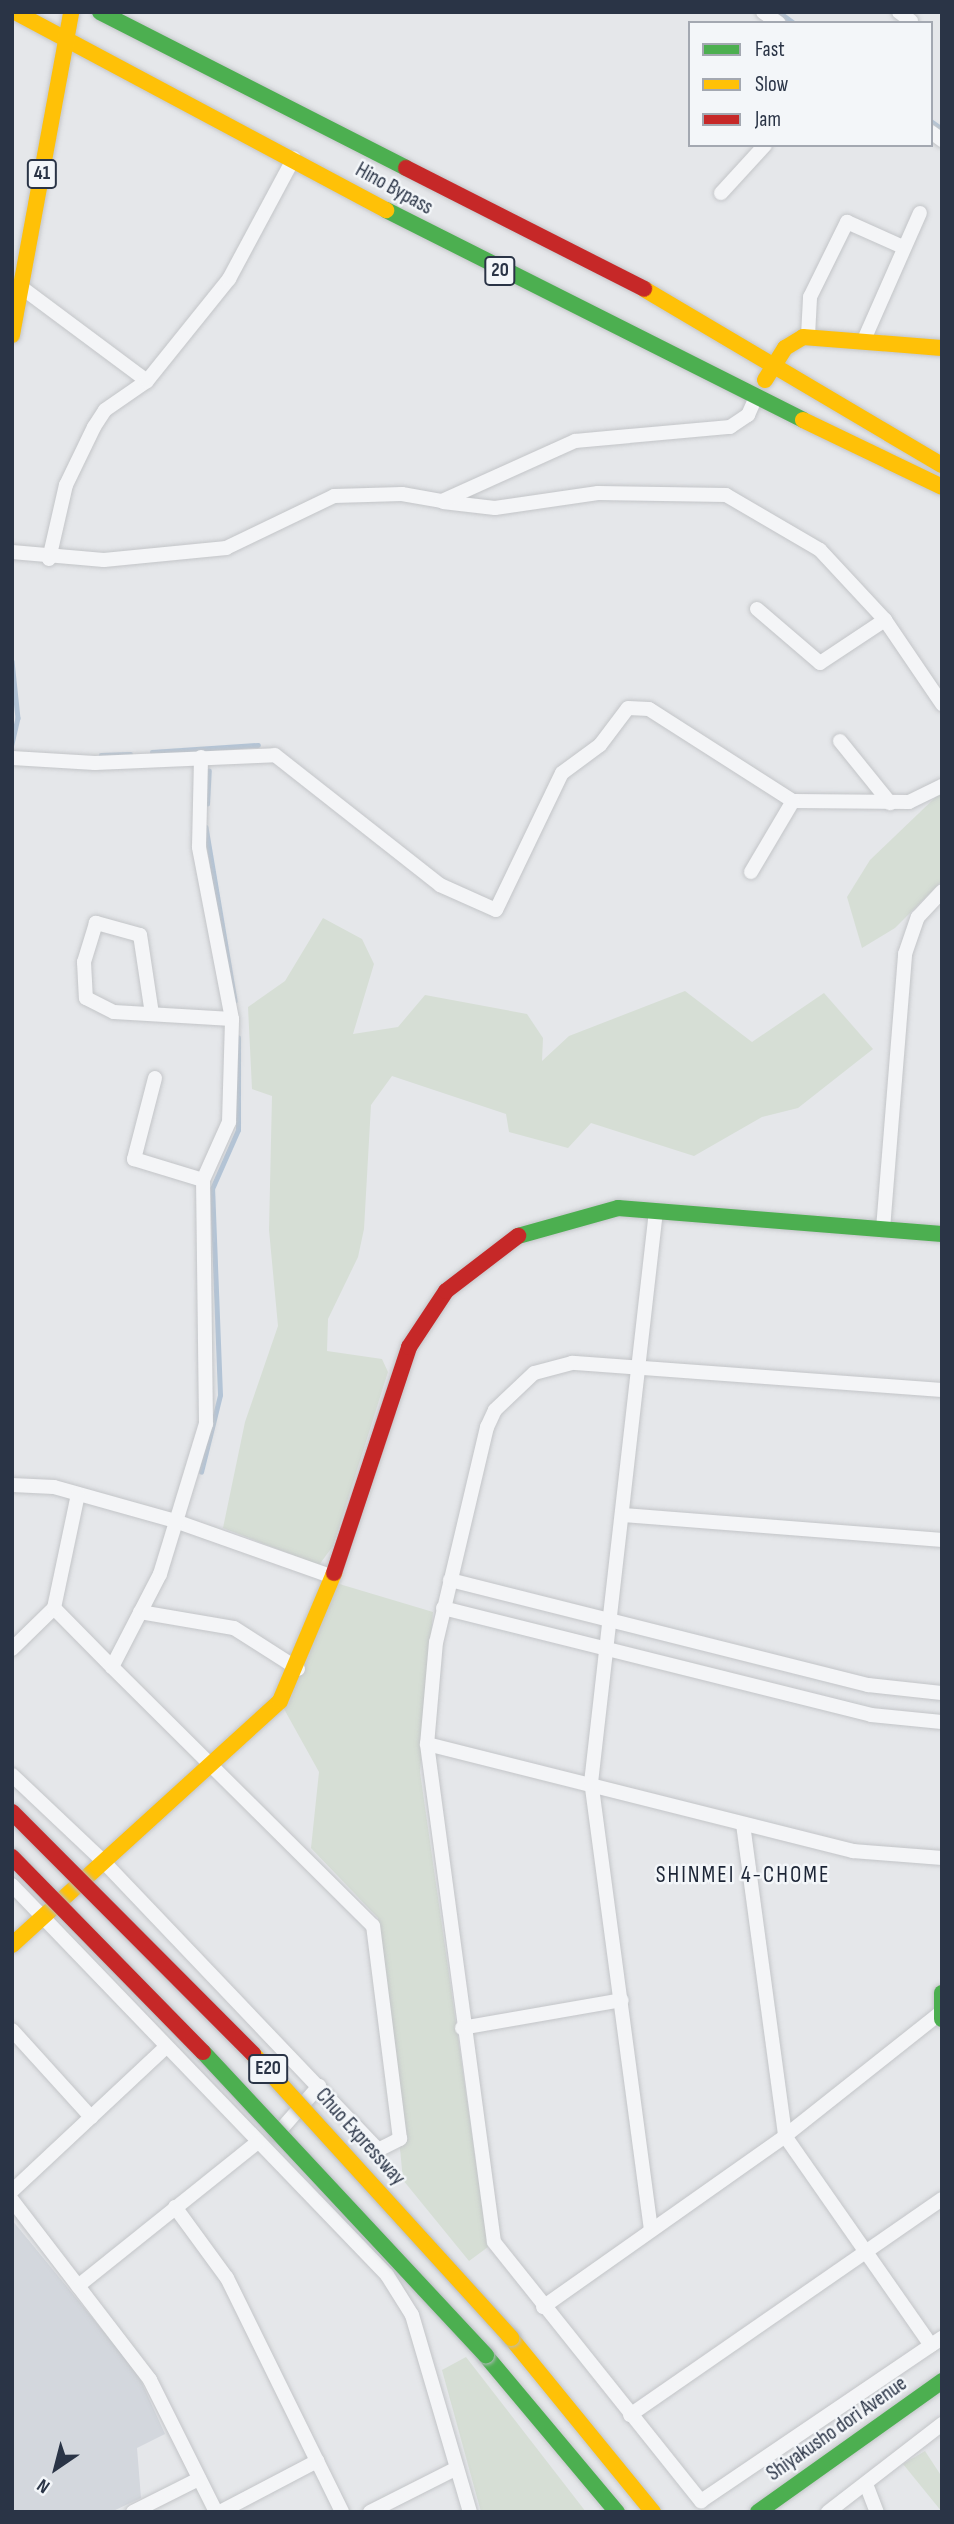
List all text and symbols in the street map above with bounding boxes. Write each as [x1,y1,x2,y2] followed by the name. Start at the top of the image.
[688,21,933,147] legend
[755,37,785,62] text: Fast
[755,72,788,97] text: Slow
[755,107,781,132] text: Jam
[351,157,437,221] street label: Hino Bypass
[26,158,58,190] road number: 41
[484,256,516,286] road number: 20
[658,1861,828,1889] district label: SHINMEI 4-CHOME
[247,2054,289,2084] road number: E20
[310,2083,410,2191] street label: Chuo Expressway
[762,2371,912,2487] street label: Shiyakusho dori Avenue
[21,2433,91,2503] north arrow
[33,2473,54,2498] text: N

